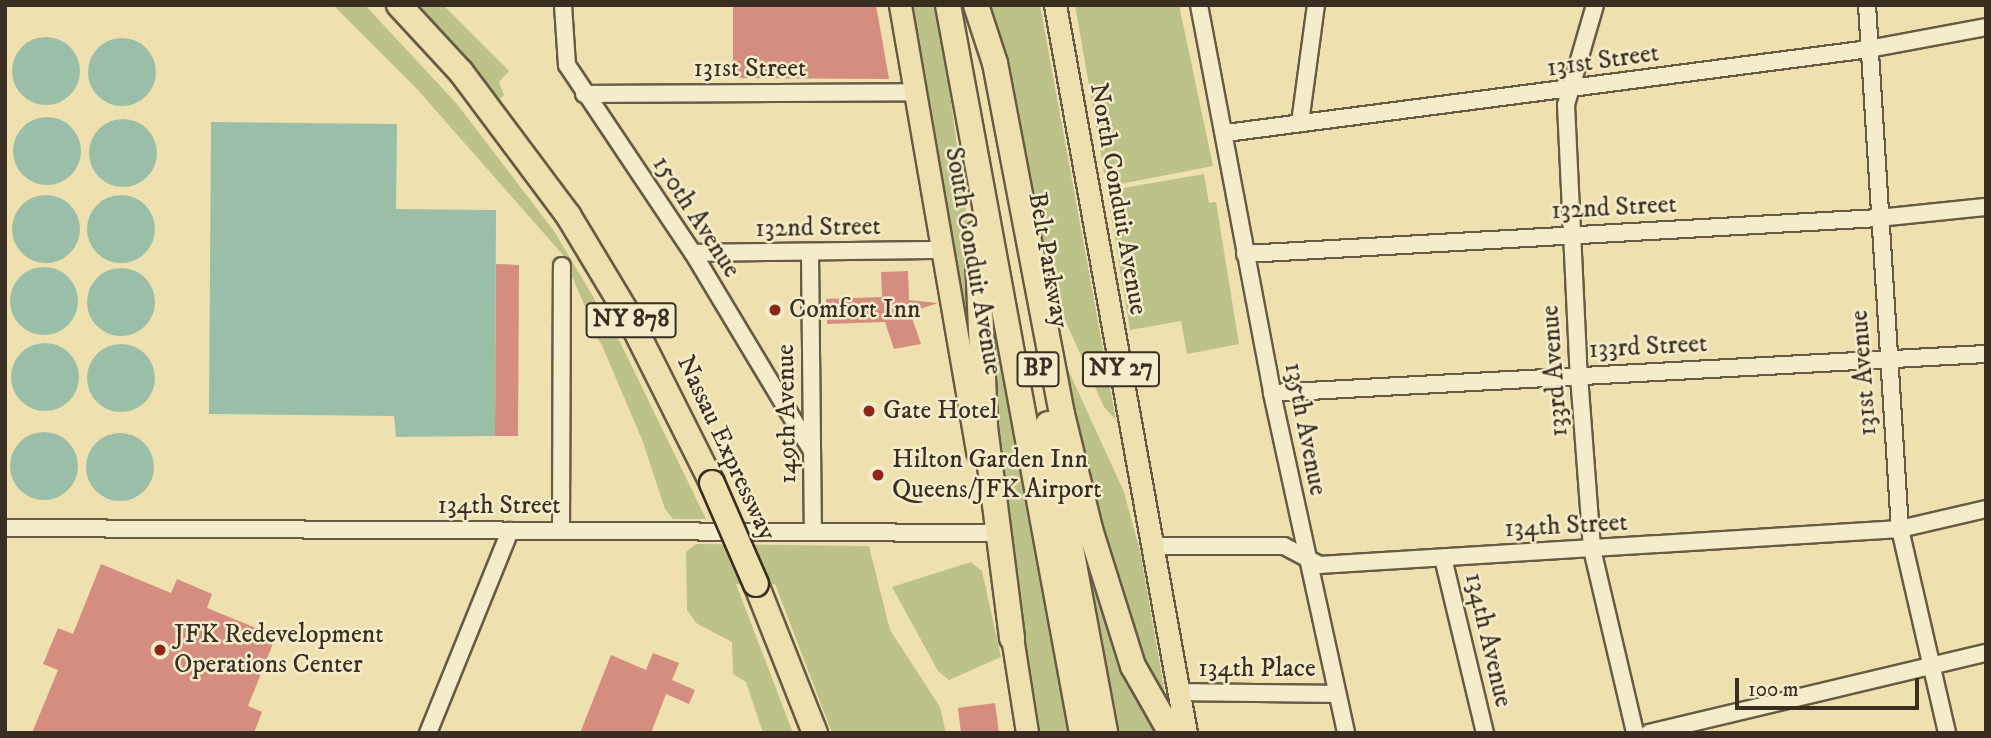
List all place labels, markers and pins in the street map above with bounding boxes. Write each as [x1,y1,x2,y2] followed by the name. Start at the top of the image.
[789,294,921,326] place label: Comfort Inn
[767,302,783,318] marker: Comfort Inn
[883,395,998,427] place label: Gate Hotel
[861,403,877,419] marker: Gate Hotel
[892,444,1101,505] place label: Hilton Garden Inn Queens/JFK Airport
[870,467,886,483] marker: Hilton Garden Inn Queens/JFK Airport
[174,619,383,680] place label: JFK Redevelopment Operations Center
[152,642,168,658] marker: JFK Redevelopment Operations Center

